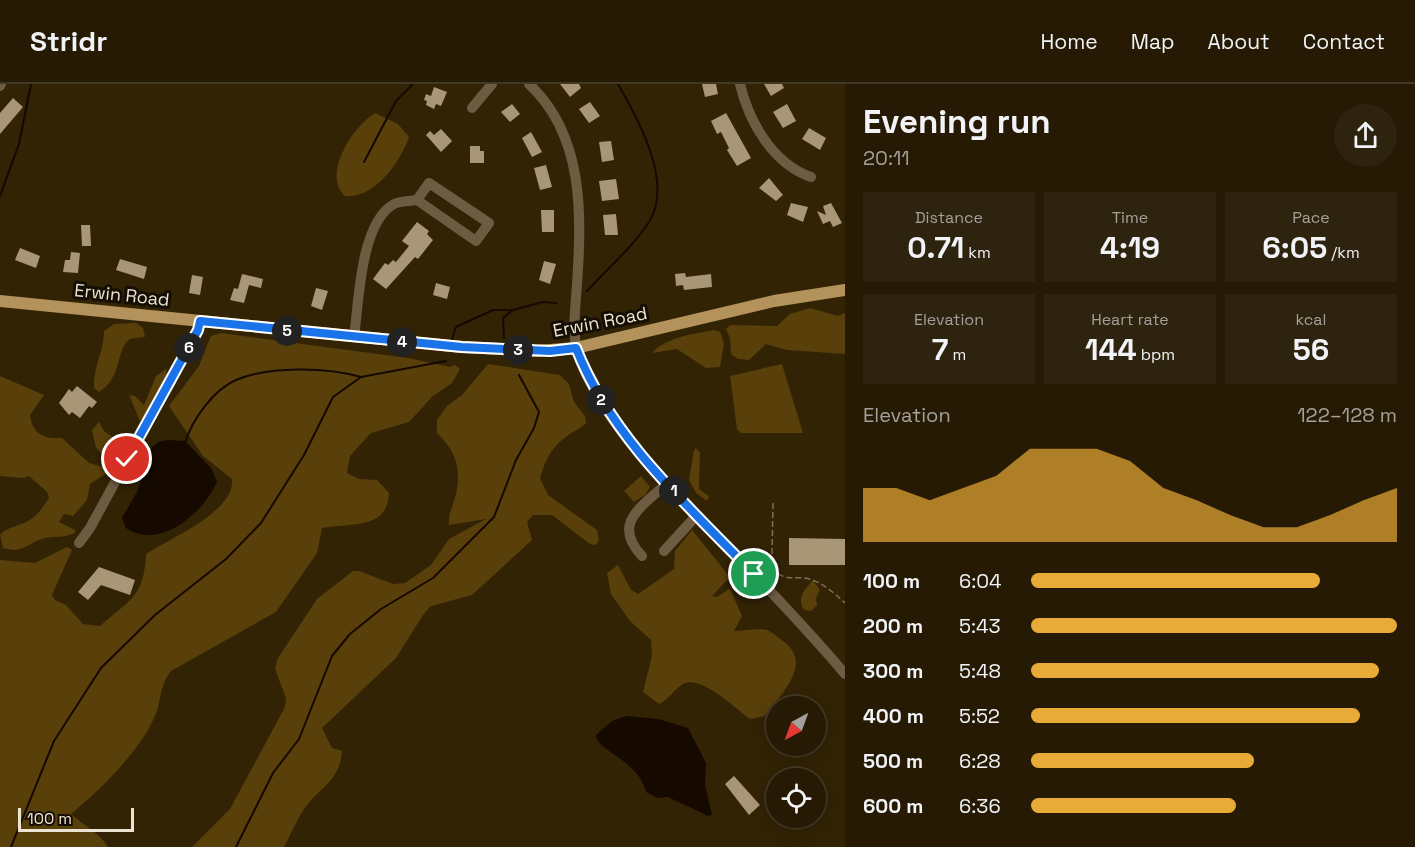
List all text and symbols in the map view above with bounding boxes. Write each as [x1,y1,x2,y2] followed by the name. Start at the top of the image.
[30,23,107,59] text: Stridr
[1040,28,1098,55] text: Home
[1131,28,1175,55] text: Map
[1208,28,1270,55] text: About
[1303,28,1385,55] text: Contact
[863,101,1051,143] text: Evening run
[1334,104,1397,167] button: share
[863,145,910,171] text: 20:11
[915,207,983,228] text: Distance
[1112,207,1148,228] text: Time
[1292,207,1330,228] text: Pace
[907,228,964,267] text: 0.71
[1100,228,1160,267] text: 4:19
[1262,228,1327,267] text: 6:05
[964,242,991,263] text: km
[1327,242,1360,263] text: /km
[73,278,171,311] street label: Erwin Road
[551,301,649,342] street label: Erwin Road
[914,309,984,330] text: Elevation
[1091,309,1169,330] text: Heart rate
[1296,309,1326,330] text: kcal
[272,316,302,346] pin: 5
[282,320,292,341] text: 5
[387,327,417,357] pin: 4
[932,330,948,369] text: 7
[1085,330,1137,369] text: 144
[1293,330,1329,369] text: 56
[397,331,407,352] text: 4
[174,333,204,363] pin: 6
[503,335,533,365] pin: 3
[184,337,194,358] text: 6
[513,339,523,360] text: 3
[948,344,966,365] text: m
[1137,344,1175,365] text: bpm
[586,385,616,415] pin: 2
[596,389,606,410] text: 2
[863,402,951,428] text: Elevation
[1297,402,1397,428] text: 122–128 m
[101,433,152,484] pin
[110,442,143,475] icon: check
[659,476,689,506] pin: 1
[670,480,678,501] text: 1
[728,548,779,599] pin
[737,557,770,590] icon: arrive
[863,568,920,594] text: 100 m
[959,568,1002,594] text: 6:04
[863,613,923,639] text: 200 m
[959,613,1001,639] text: 5:43
[863,658,923,684] text: 300 m
[959,658,1001,684] text: 5:48
[766,696,826,756] north arrow
[766,696,826,828] map controls
[863,703,924,729] text: 400 m
[959,703,1000,729] text: 5:52
[863,748,923,774] text: 500 m
[959,748,1001,774] text: 6:28
[766,768,826,828] button: locate
[863,793,923,819] text: 600 m
[959,793,1001,819] text: 6:36
[18,805,134,832] scale bar
[27,808,72,829] text: 100 m

